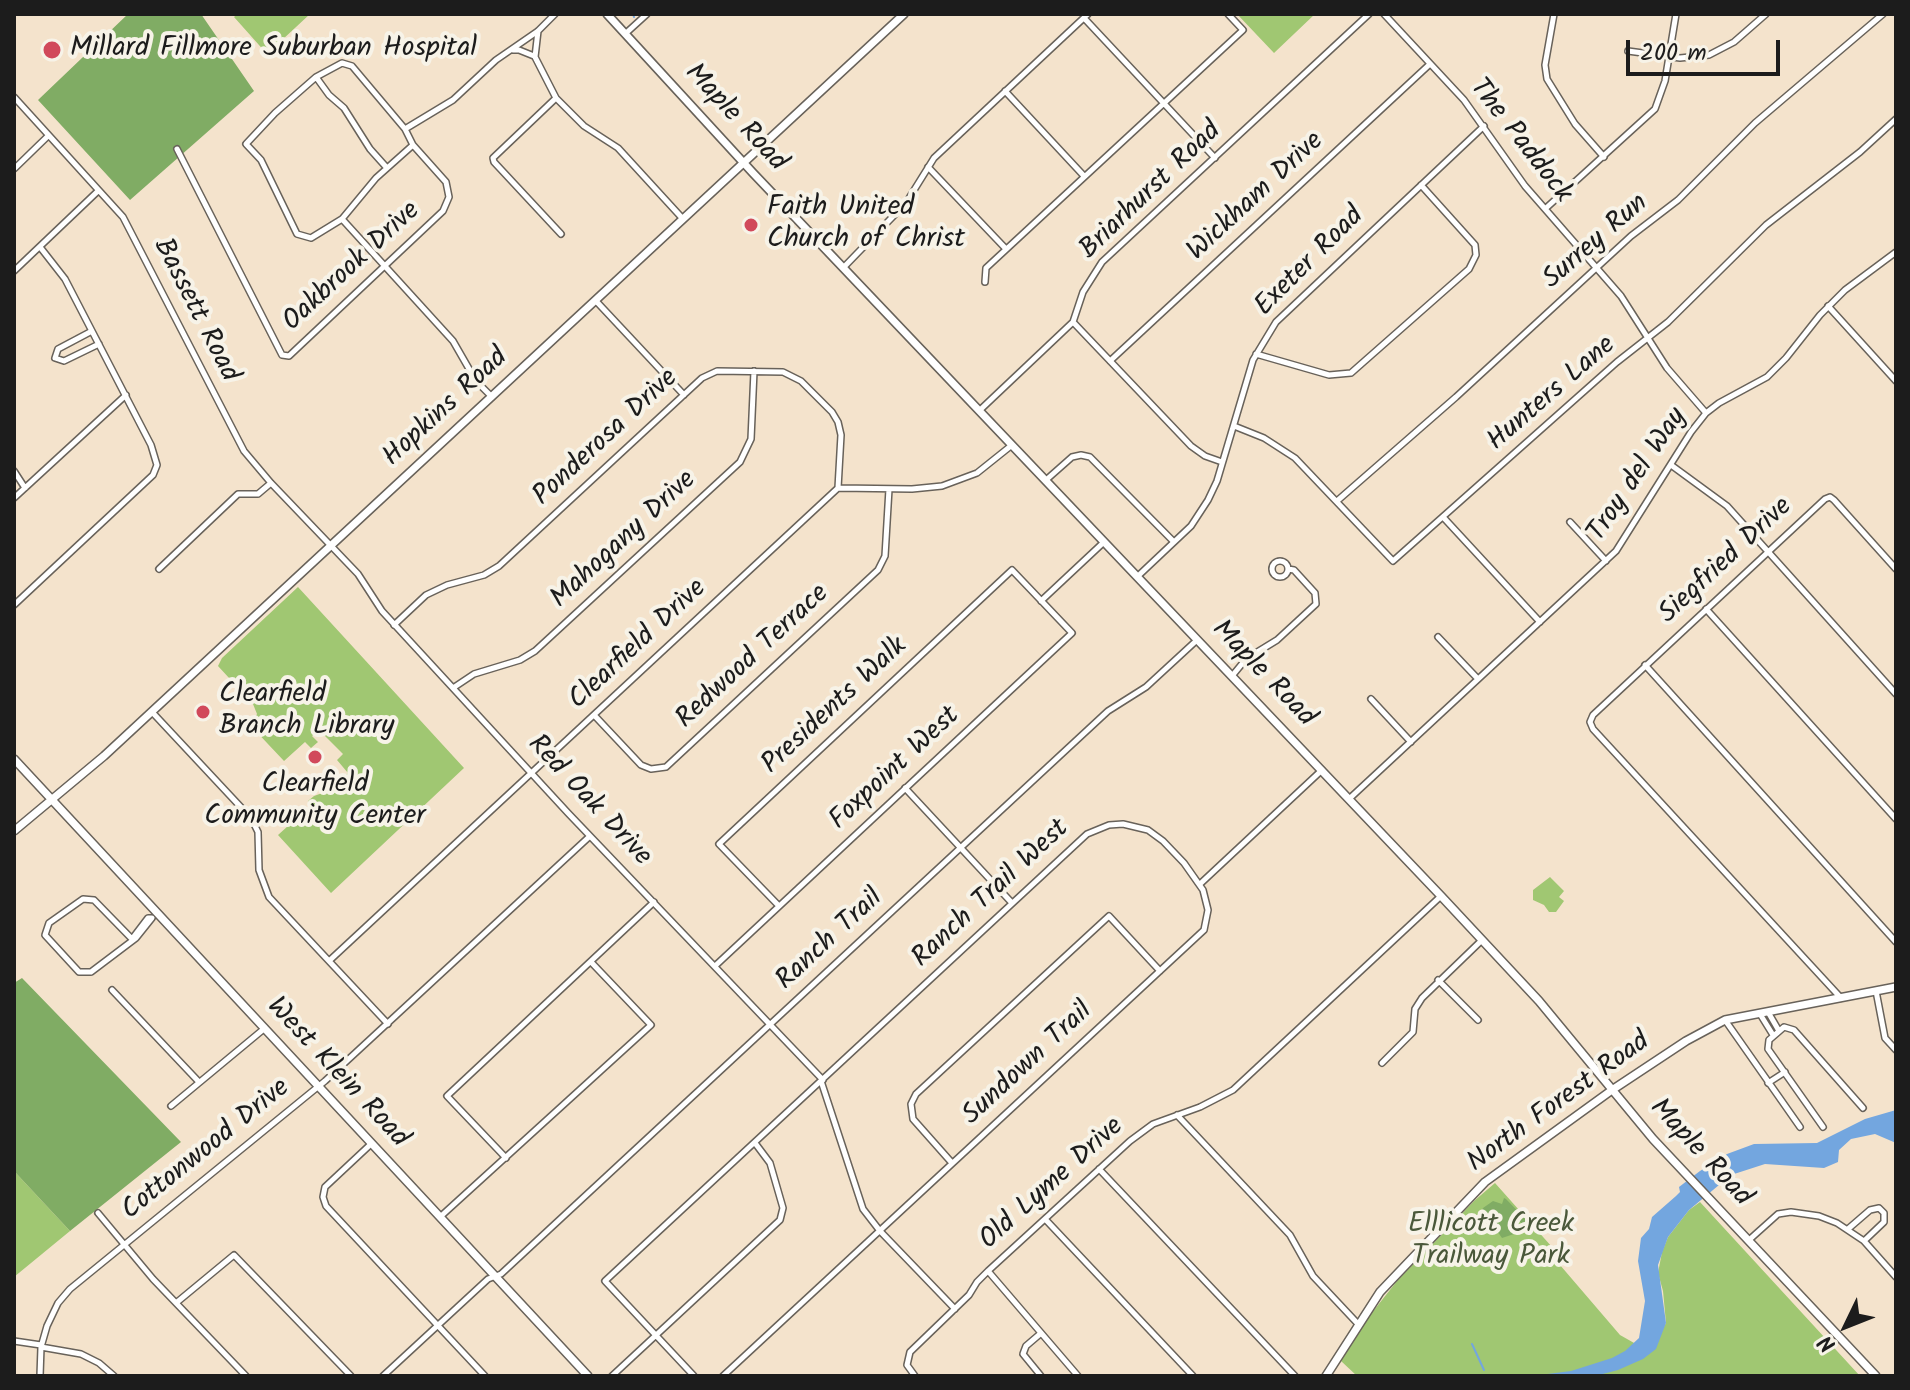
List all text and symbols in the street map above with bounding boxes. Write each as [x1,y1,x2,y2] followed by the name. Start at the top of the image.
[1630,24,1784,74] scale bar
[70,33,477,67] place label: Millard Fillmore Suburban Hospital
[1640,34,1707,73] text: 200 m
[41,39,63,61] marker: Millard Fillmore Suburban Hospital
[676,58,792,180] street label: Maple Road
[1460,73,1578,211] street label: The Paddock
[1074,116,1230,268] street label: Briarhurst Road
[1182,126,1332,270] street label: Wickham Drive
[1537,188,1657,298] street label: Surrey Run
[767,192,965,258] place label: Faith United Church of Christ
[277,196,429,340] street label: Oakbrook Drive
[1249,201,1373,325] street label: Exeter Road
[742,216,760,234] marker: Faith United Church of Christ
[144,234,244,388] street label: Bassett Road
[1482,330,1624,460] street label: Hunters Lane
[377,343,517,475] street label: Hopkins Road
[528,363,686,515] street label: Ponderosa Drive
[1582,403,1696,549] street label: Troy del Way
[545,465,705,617] street label: Mahogany Drive
[1653,492,1801,632] street label: Siegfried Drive
[563,574,715,718] street label: Clearfield Drive
[671,579,837,737] street label: Redwood Terrace
[1203,615,1321,735] street label: Maple Road
[756,631,916,783] street label: Presidents Walk
[219,679,394,745] place label: Clearfield Branch Library
[824,701,968,839] street label: Foxpoint West
[194,703,212,721] marker: Clearfield Branch Library
[519,729,657,875] street label: Red Oak Drive
[306,748,324,766] marker: Clearfield Community Center
[204,769,426,835] place label: Clearfield Community Center
[906,814,1078,976] street label: Ranch Trail West
[771,883,891,999] street label: Ranch Trail
[258,992,414,1156] street label: West Klein Road
[957,996,1101,1134] street label: Sundown Trail
[1462,1027,1658,1181] street label: North Forest Road
[116,1073,298,1229] street label: Cottonwood Drive
[1641,1093,1757,1215] street label: Maple Road
[974,1112,1132,1258] street label: Old Lyme Drive
[1408,1209,1574,1275] park label: Elllicott Creek Trailway Park
[1806,1286,1886,1366] north arrow
[1811,1326,1846,1360] text: N

